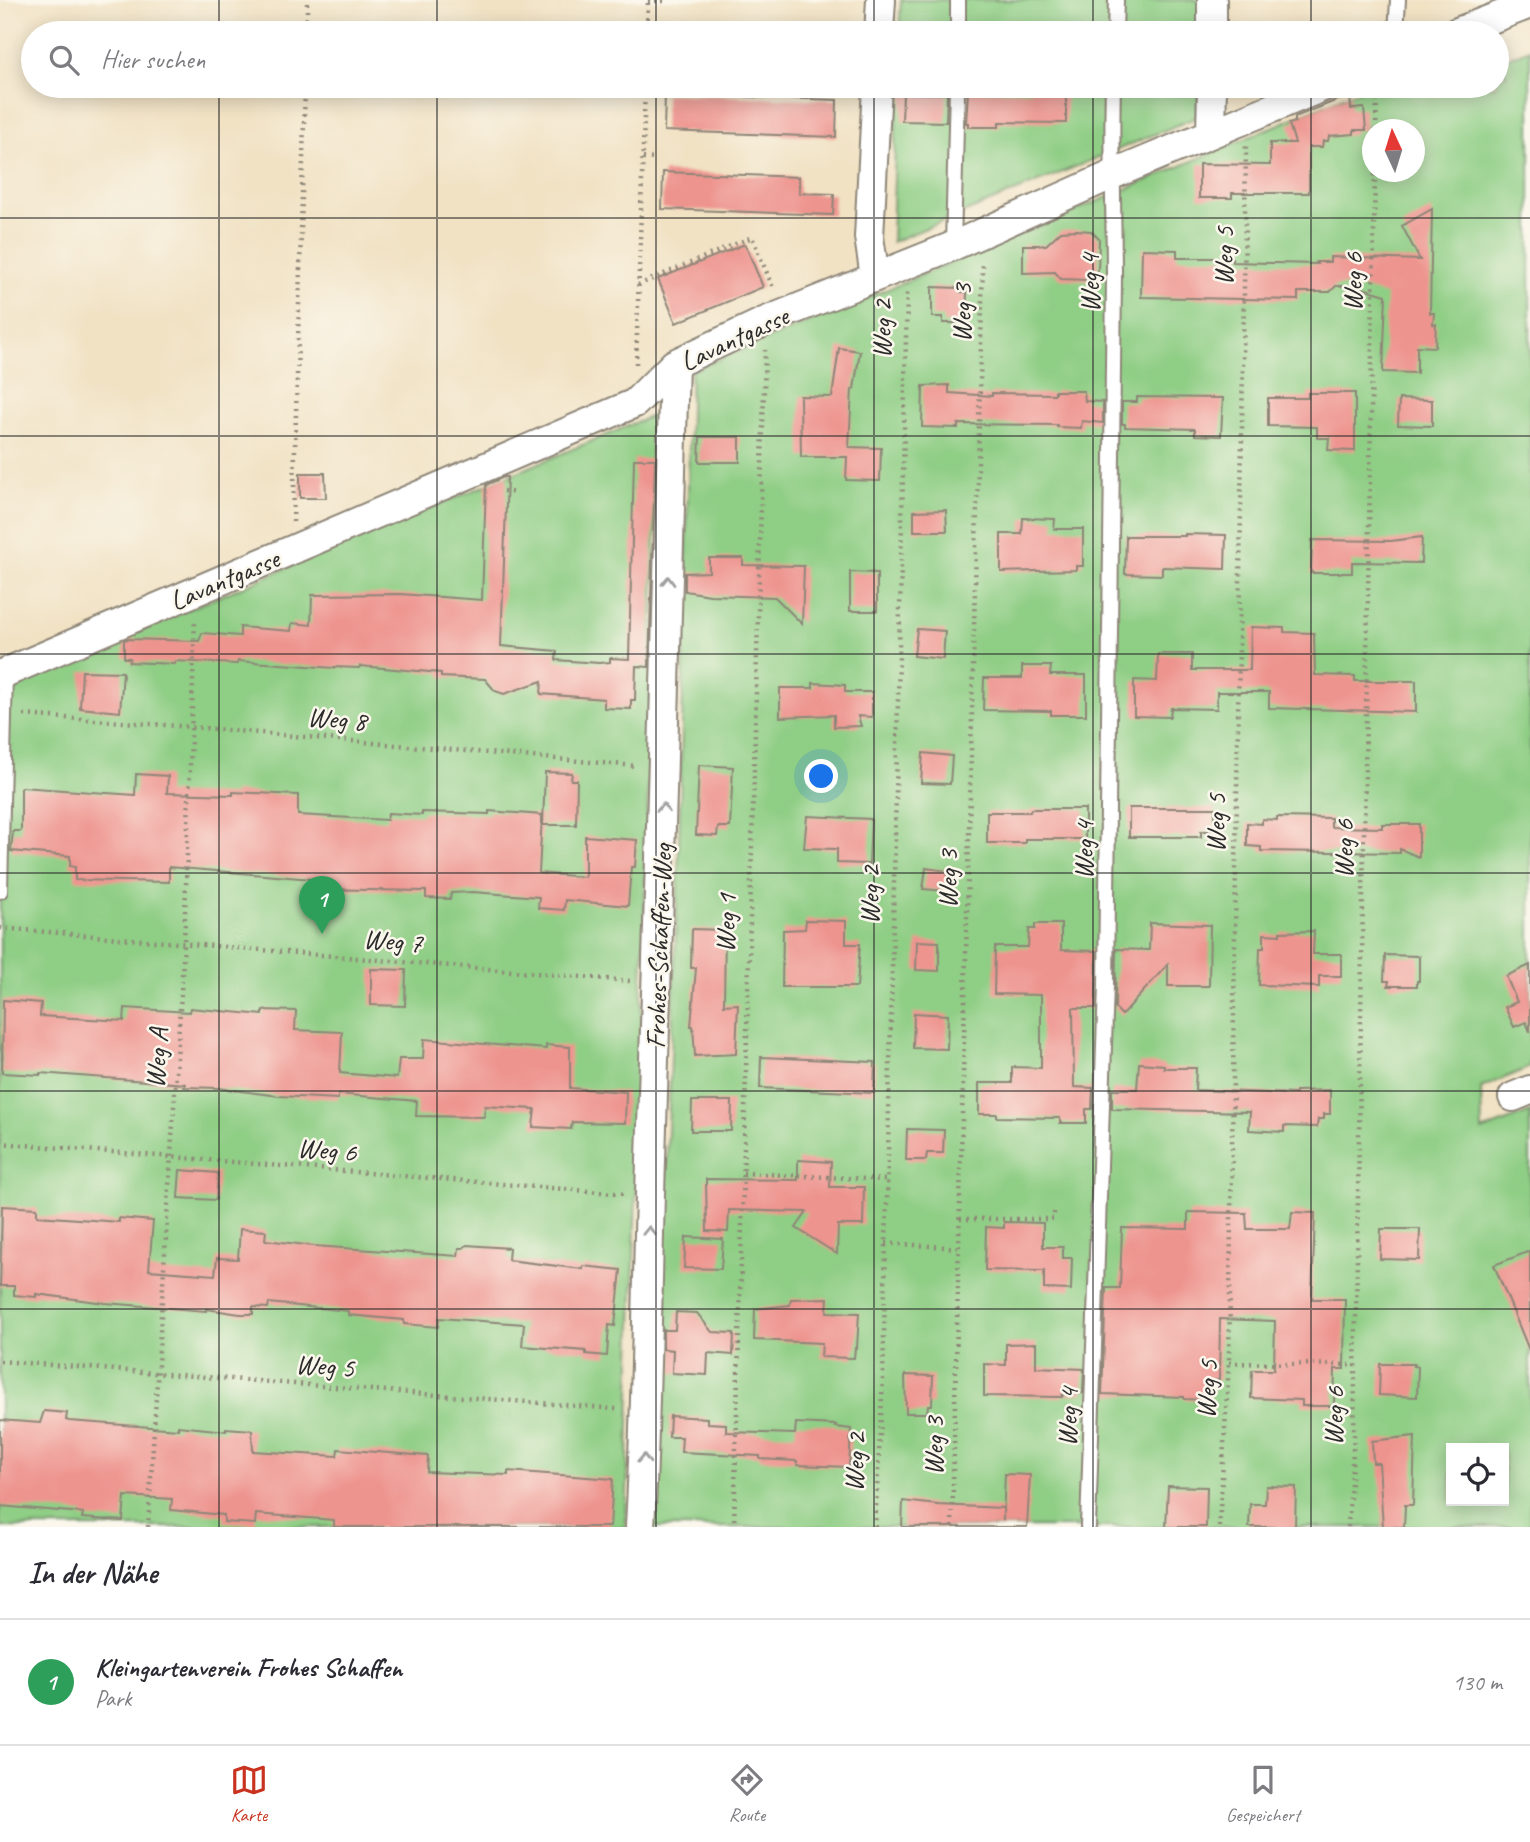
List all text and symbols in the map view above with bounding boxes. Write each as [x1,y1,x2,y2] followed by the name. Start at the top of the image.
[21,21,1509,98] search box
[45,41,83,79] icon: search
[101,43,205,76] text: Hier suchen
[1362,119,1425,182] north arrow
[1205,225,1242,286] street label: Weg 5
[1072,251,1107,312] street label: Weg 4
[1334,251,1371,312] street label: Weg 6
[943,281,980,343] street label: Weg 3
[674,297,796,379] street label: Lavantgasse
[863,297,900,359] street label: Weg 2
[164,540,286,618] street label: Lavantgasse
[661,575,676,586] one-way arrow
[306,698,370,739] street label: Weg 8
[804,759,838,793] your location
[1197,792,1234,853] street label: Weg 5
[655,802,670,813] one-way arrow
[1065,818,1102,880] street label: Weg 4
[1325,818,1362,879] street label: Weg 6
[637,842,680,1049] street label: Frohes-Schaffen-Weg
[929,847,966,909] street label: Weg 3
[851,863,888,925] street label: Weg 2
[299,876,345,934] pin: 1
[707,892,744,953] street label: Weg 1
[362,920,425,961] street label: Weg 7
[137,1025,176,1089] street label: Weg A
[296,1129,359,1170] street label: Weg 6
[641,1226,657,1236] one-way arrow
[294,1346,357,1385] street label: Weg 5
[1187,1357,1226,1419] street label: Weg 5
[1049,1385,1086,1447] street label: Weg 4
[1315,1385,1352,1446] street label: Weg 6
[915,1414,952,1476] street label: Weg 3
[835,1429,874,1492] street label: Weg 2
[1446,1443,1509,1506] map controls
[1446,1443,1509,1506] button: locate
[636,1453,651,1464] one-way arrow
[28,1554,157,1592] text: In der Nähe
[95,1651,402,1684] text: Kleingartenverein Frohes Schaffen
[46,1668,56,1697] text: 1
[1453,1668,1502,1697] text: 130 m
[95,1684,131,1713] text: Park
[230,1761,268,1827] tab: Karte
[728,1761,766,1827] tab: Route
[1226,1761,1300,1827] tab: Gespeichert

